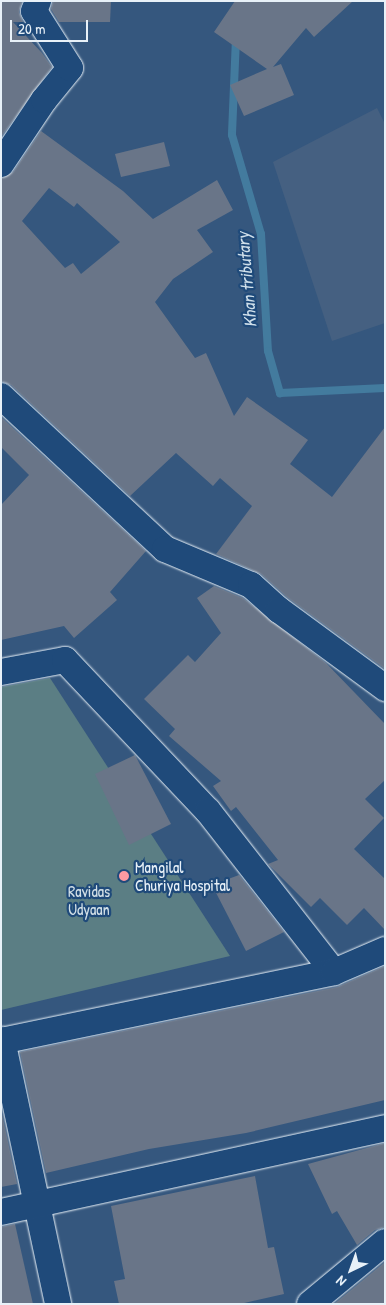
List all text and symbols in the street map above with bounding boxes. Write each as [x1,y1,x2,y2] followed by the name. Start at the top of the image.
[12,10,90,42] scale bar
[18,18,45,39] text: 20 m
[232,231,262,329] water label: Khan tributary
[135,857,230,895] place label: Mangilal Churiya Hospital
[117,869,131,883] marker: Mangilal Churiya Hospital
[68,881,110,919] park label: Ravidas Udyaan
[326,1245,376,1295] north arrow
[332,1272,350,1291] text: N

